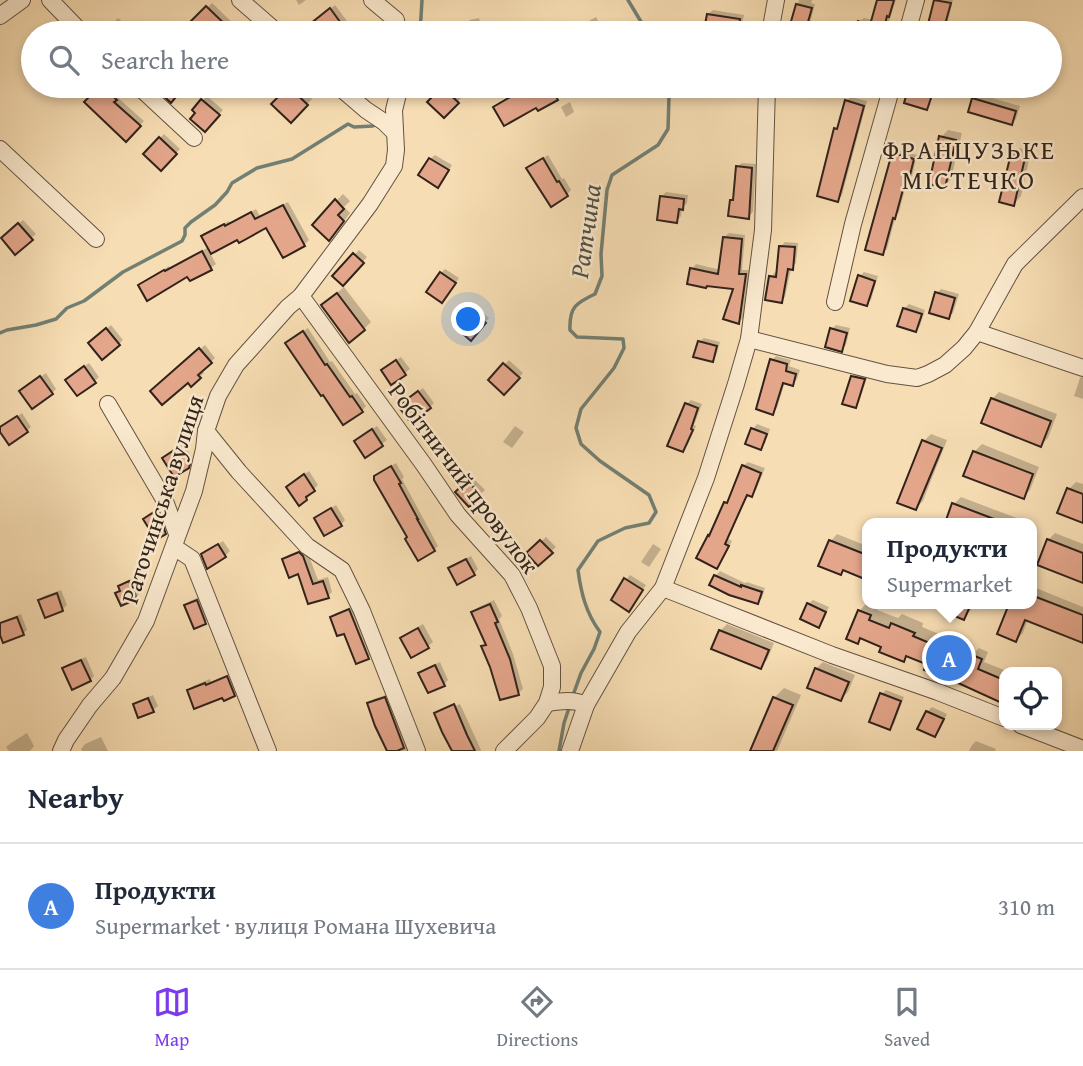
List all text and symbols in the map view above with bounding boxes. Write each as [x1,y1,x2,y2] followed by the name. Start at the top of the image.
[21,21,1062,98] search box
[101,40,229,79] text: Search here
[45,41,83,79] icon: search
[882,130,1056,199] district label: ФРАНЦУЗЬКЕ МІСТЕЧКО
[559,181,611,282] water label: Ратчина
[451,302,485,336] your location
[380,375,548,581] street label: Робітничий провулок
[112,390,212,608] street label: Раточинська вулиця
[862,518,1037,609] popup
[887,528,1008,567] text: Продукти
[887,567,1012,600] text: Supermarket
[926,632,972,684] pin: A
[999,667,1062,730] map controls
[999,667,1062,730] button: locate
[28,775,124,819] text: Nearby
[95,870,216,909] text: Продукти
[44,890,58,923] text: A
[998,890,1055,923] text: 310 m
[95,909,496,942] text: Supermarket · вулиця Романа Шухевича
[153,983,191,1053] tab: Map
[497,983,578,1053] tab: Directions
[884,983,930,1053] tab: Saved

